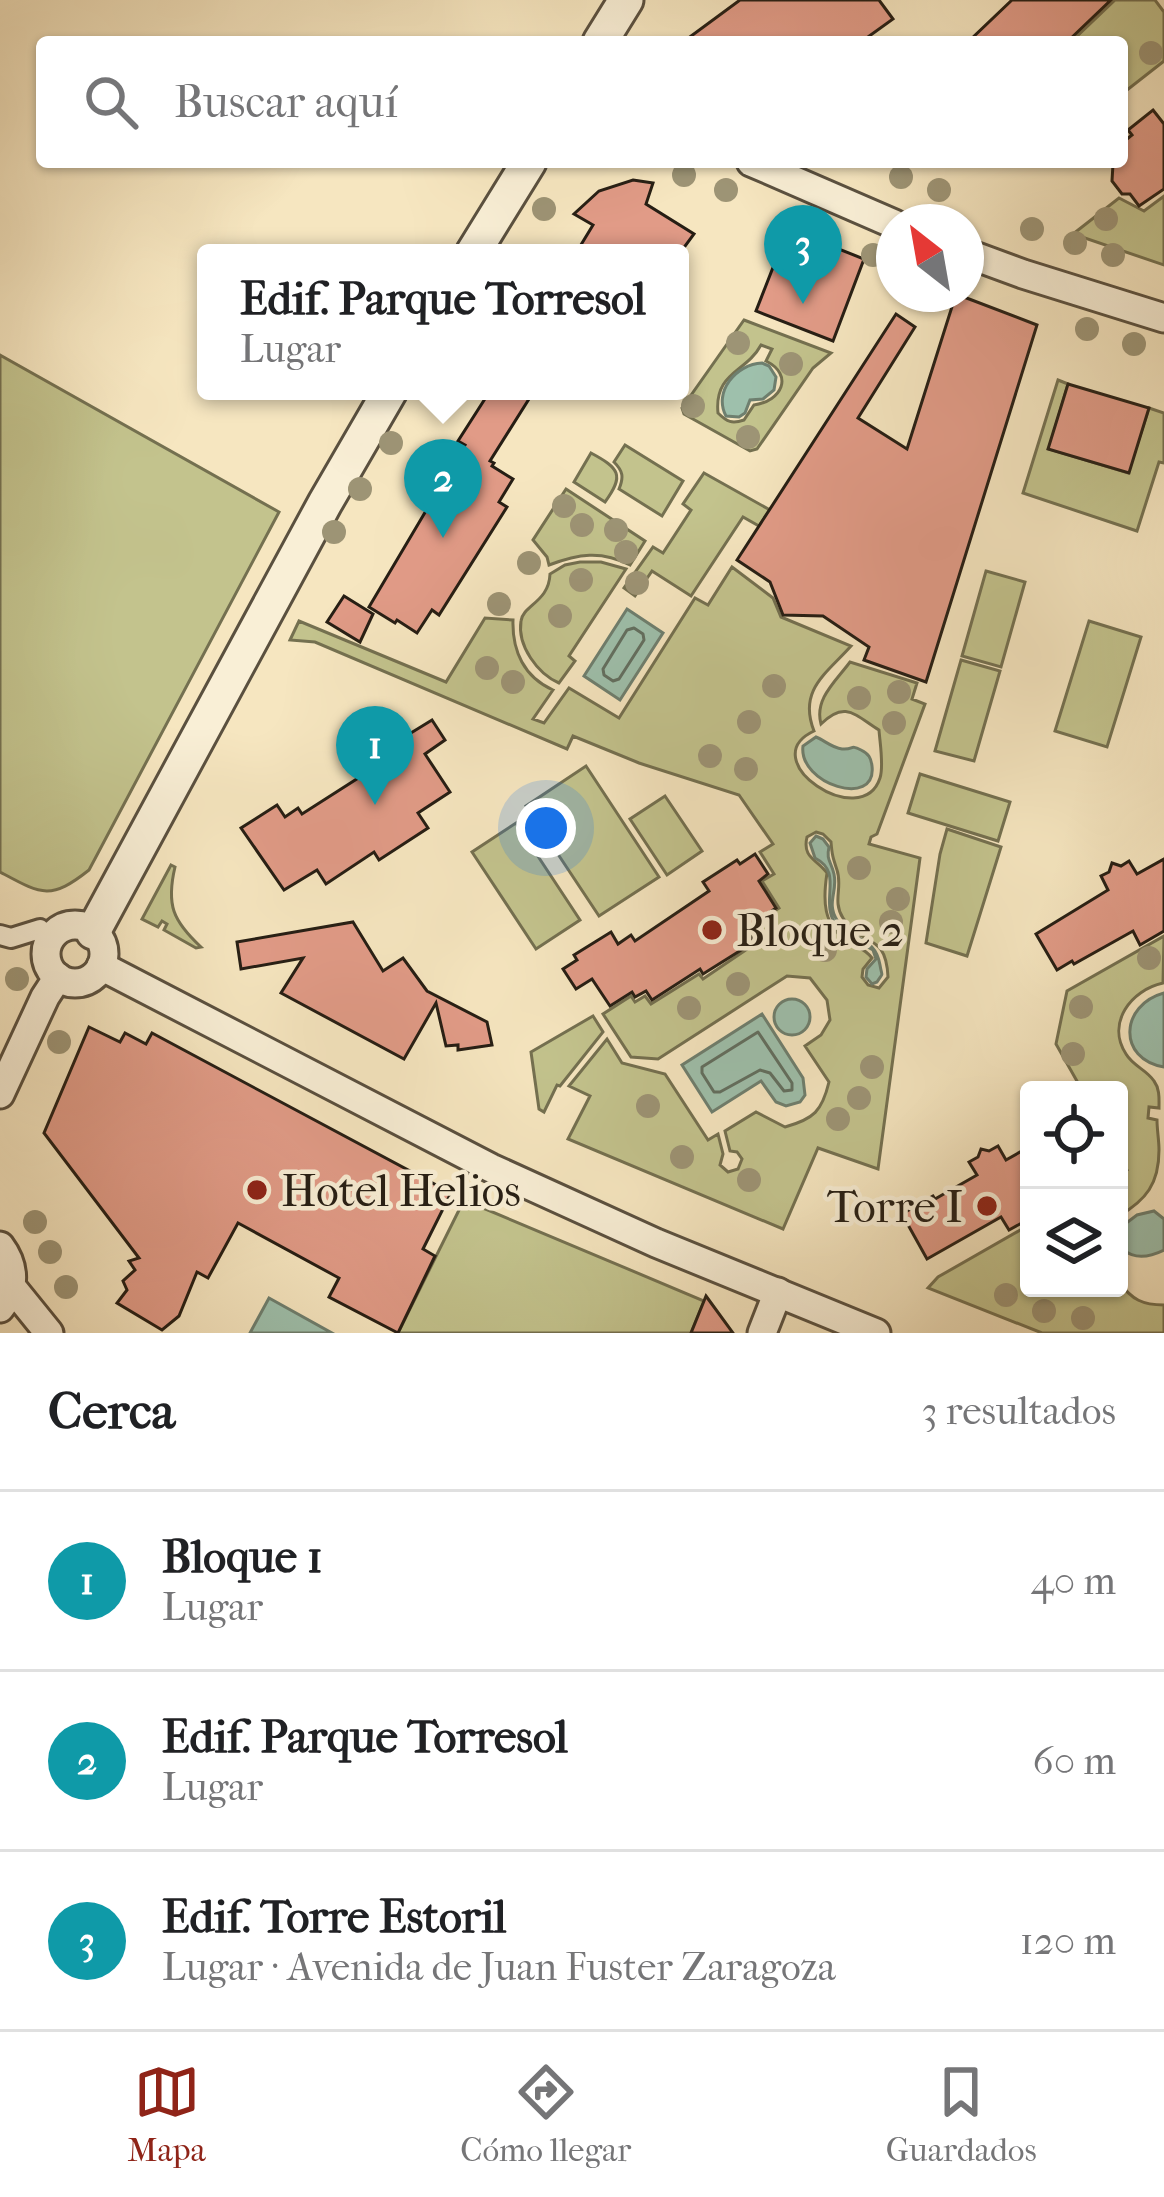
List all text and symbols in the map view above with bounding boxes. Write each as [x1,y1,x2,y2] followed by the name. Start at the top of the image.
[36,36,1128,168] search box
[78,69,144,135] icon: search
[174,76,398,129] text: Buscar aquí
[876,204,984,312] north arrow
[764,205,842,304] pin: 3
[197,244,689,400] popup
[240,273,646,326] text: Edif. Parque Torresol
[240,326,341,372] text: Lugar
[404,439,482,538] pin: 2
[336,706,414,805] pin: 1
[516,798,576,858] your location
[736,905,904,958] place label: Bloque 2
[699,917,725,943] marker: Bloque 2
[1020,1081,1128,1297] map controls
[1020,1081,1128,1189] button: locate
[281,1165,521,1218] place label: Hotel Helios
[244,1177,270,1203] marker: Hotel Helios
[827,1181,963,1234] place label: Torre I
[1020,1189,1128,1297] button: layers
[974,1193,1000,1219] marker: Torre I
[48,1381,175,1441] text: Cerca
[922,1388,1116,1434] text: 3 resultados
[162,1531,323,1584] text: Bloque 1
[80,1558,94,1604] text: 1
[1031,1558,1116,1604] text: 40 m
[162,1584,263,1630] text: Lugar
[162,1711,568,1764] text: Edif. Parque Torresol
[77,1738,97,1784] text: 2
[1033,1738,1116,1784] text: 60 m
[162,1764,263,1810] text: Lugar
[162,1891,507,1944] text: Edif. Torre Estoril
[79,1918,95,1964] text: 3
[1020,1918,1116,1964] text: 120 m
[162,1944,836,1990] text: Lugar · Avenida de Juan Fuster Zaragoza
[127,2059,206,2170] tab: Mapa
[460,2059,631,2170] tab: Cómo llegar
[886,2059,1037,2170] tab: Guardados

